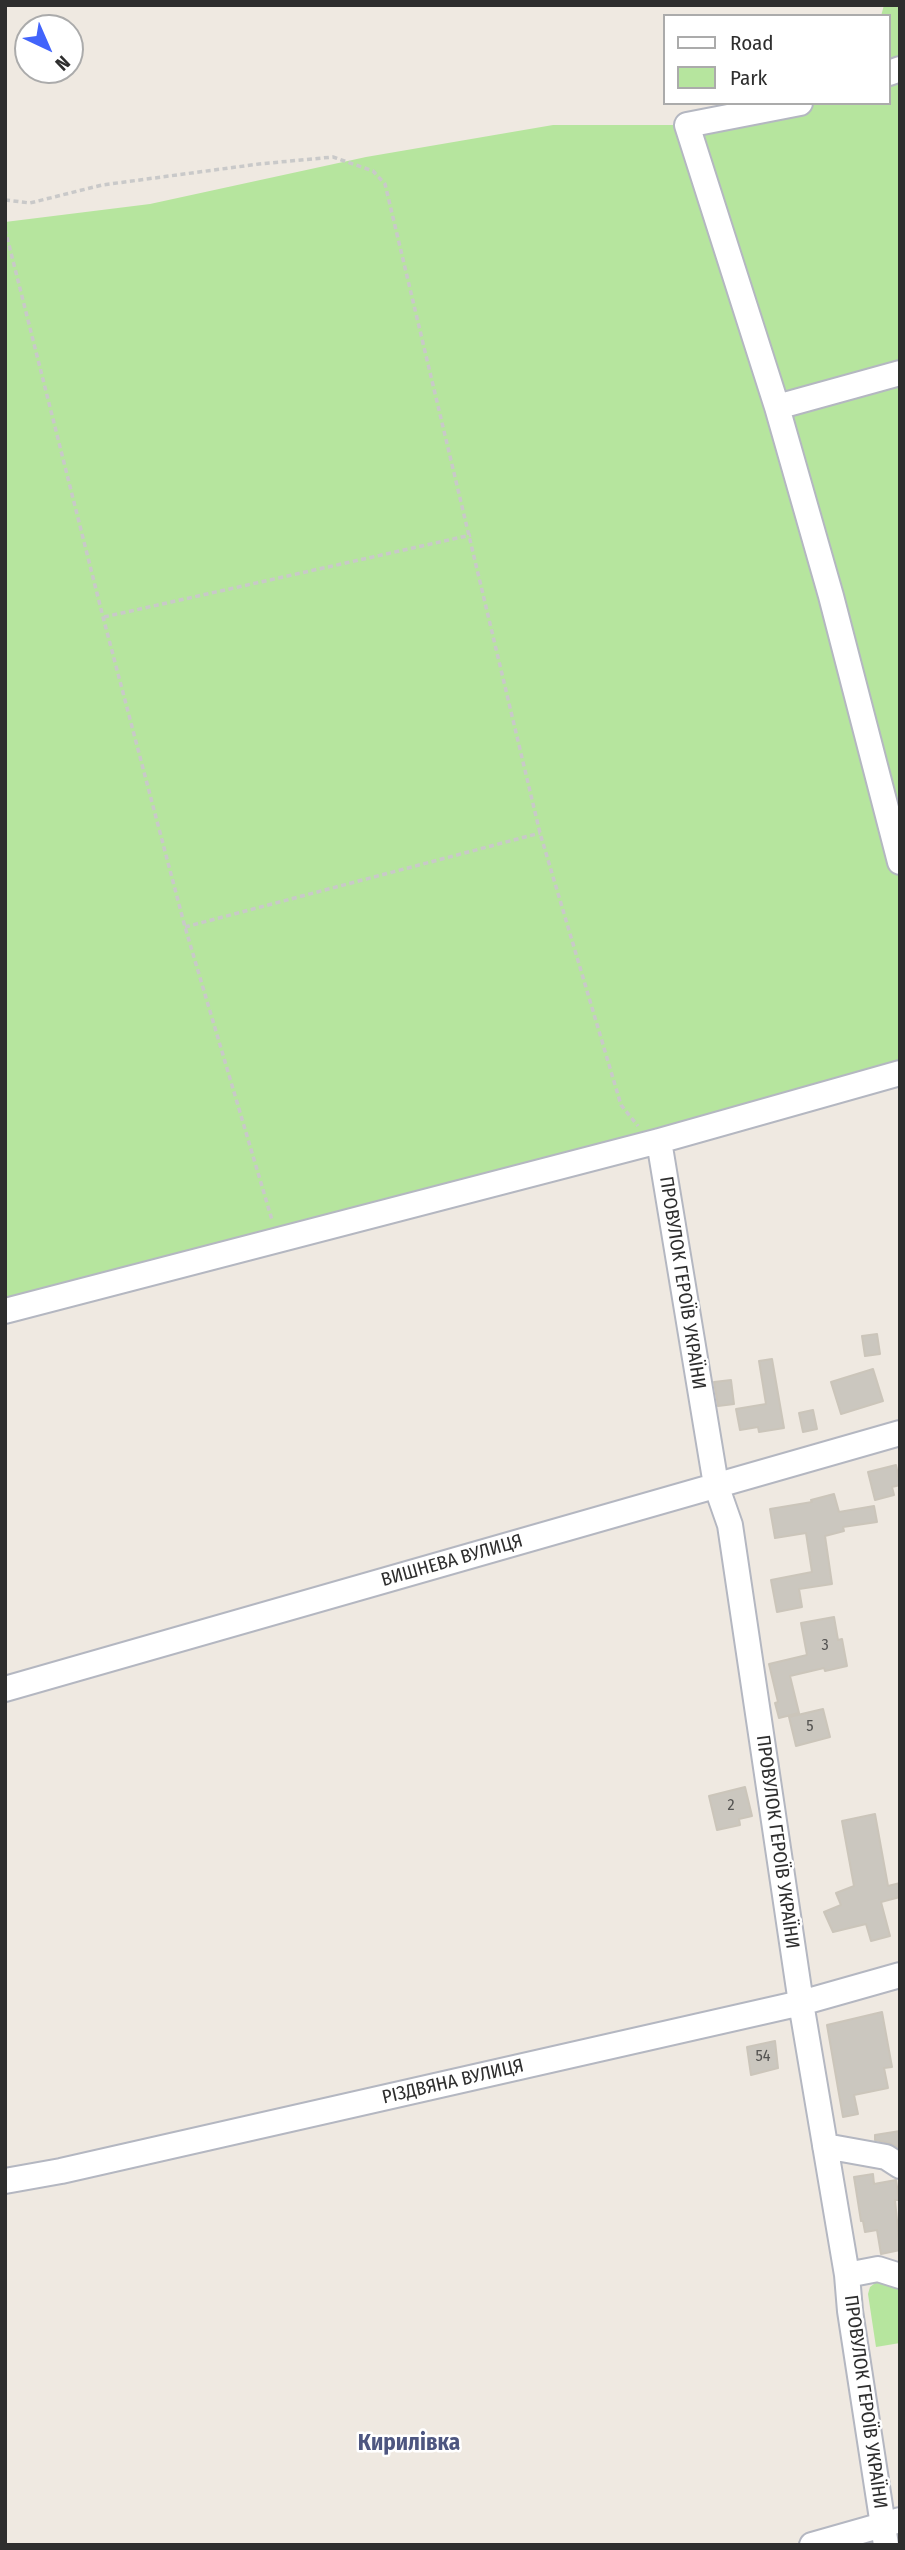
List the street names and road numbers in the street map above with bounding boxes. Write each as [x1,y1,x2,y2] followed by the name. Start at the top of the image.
[654,1175,710,1391] street label: ПРОВУЛОК ГЕРОЇВ УКРАЇНИ
[379,1530,525,1592] street label: ВИШНЕВА ВУЛИЦЯ
[751,1734,803,1950] street label: ПРОВУЛОК ГЕРОЇВ УКРАЇНИ
[380,2055,526,2109] street label: РІЗДВЯНА ВУЛИЦЯ
[839,2294,891,2510] street label: ПРОВУЛОК ГЕРОЇВ УКРАЇНИ

